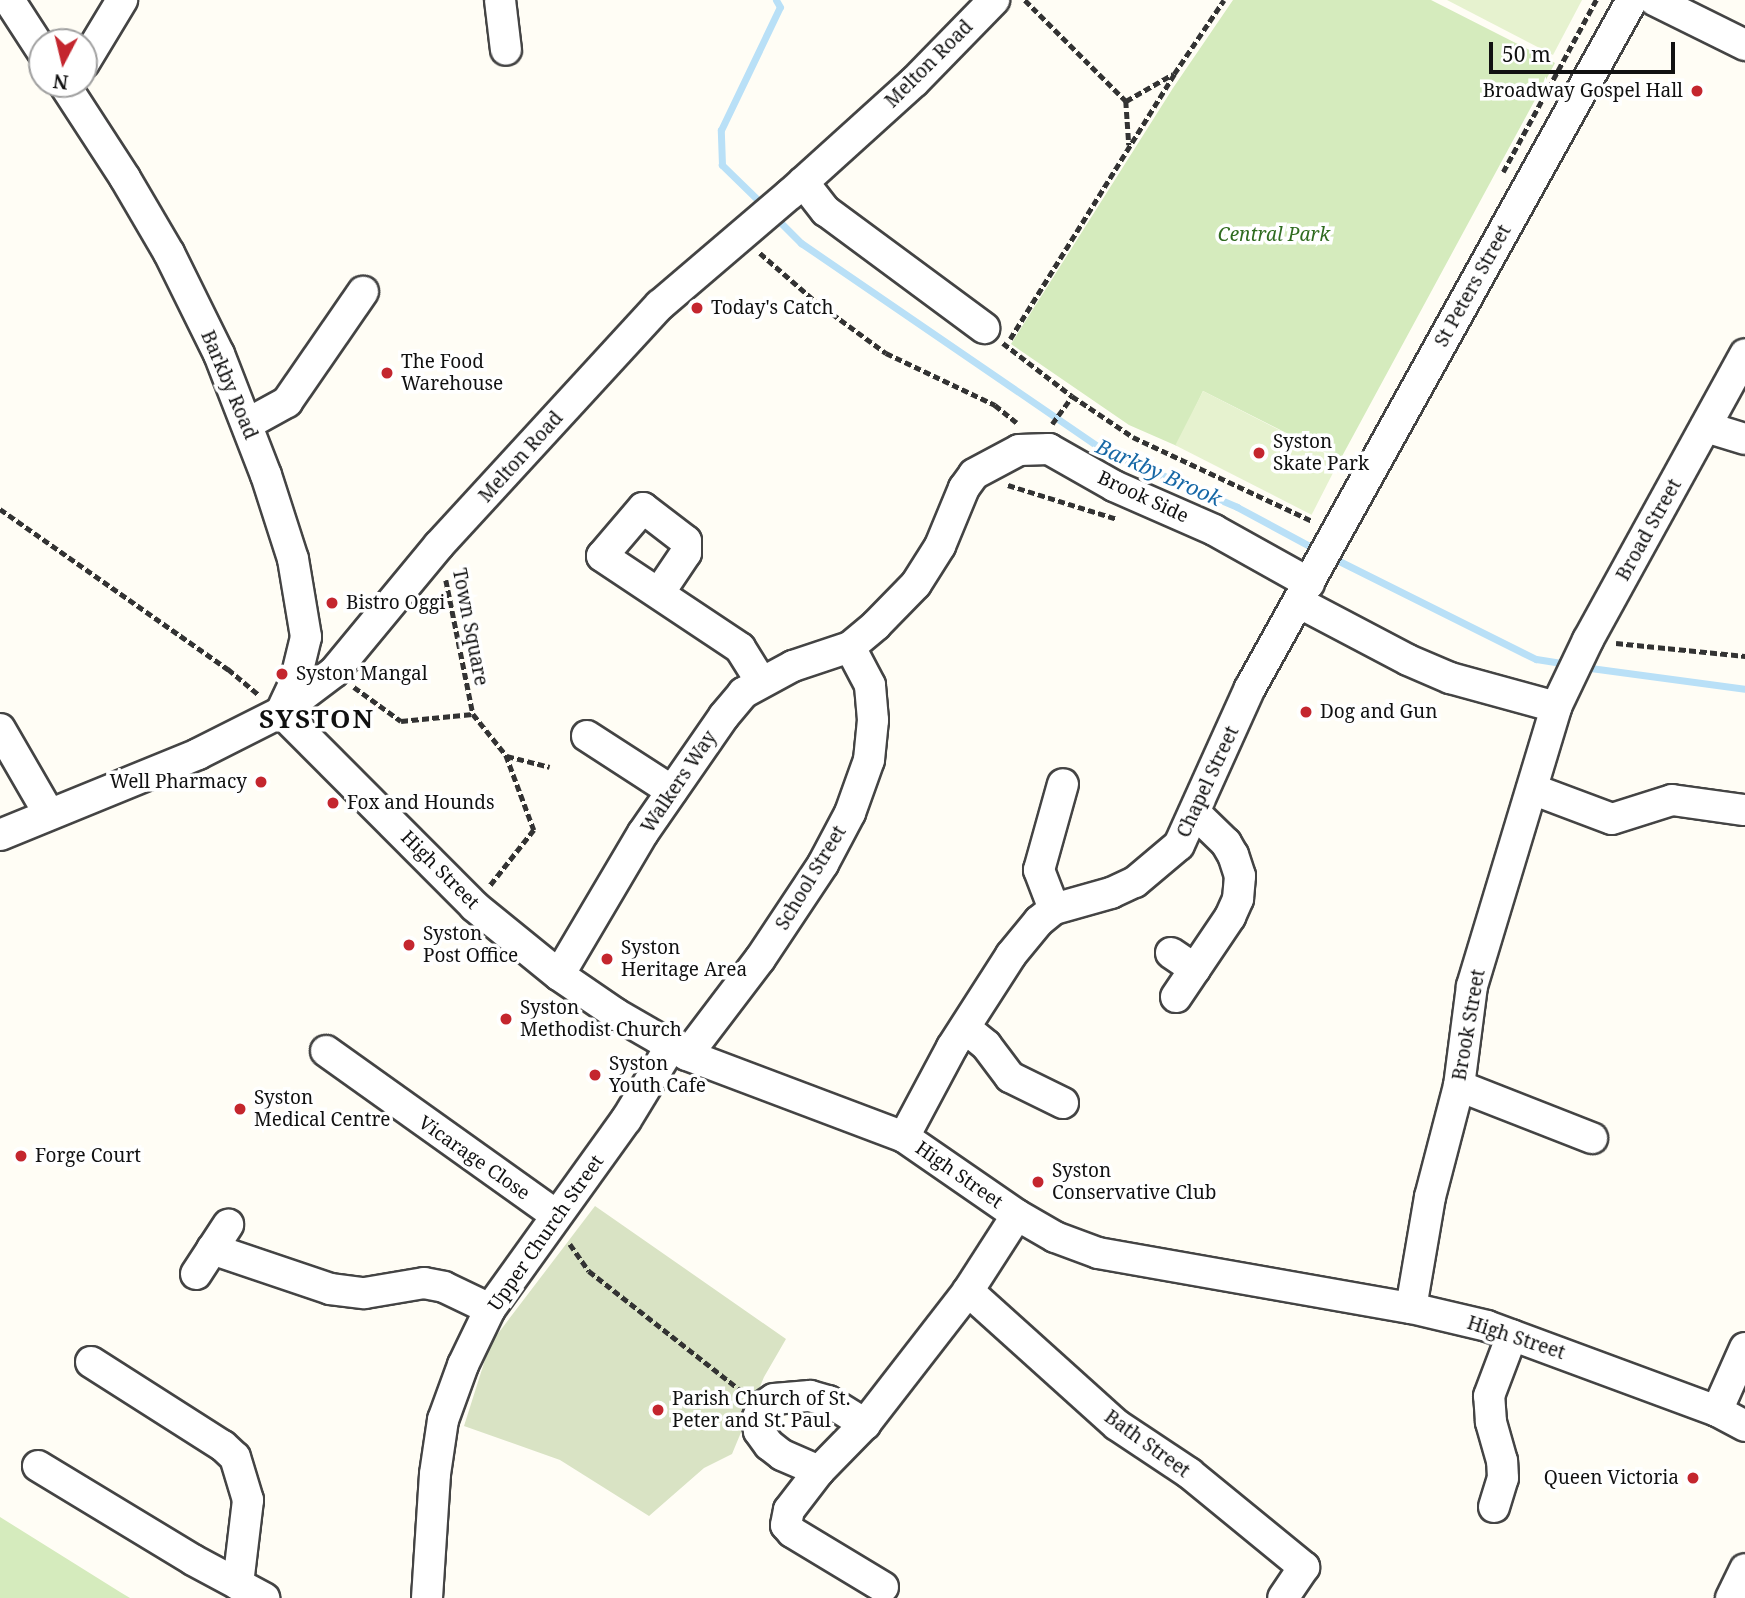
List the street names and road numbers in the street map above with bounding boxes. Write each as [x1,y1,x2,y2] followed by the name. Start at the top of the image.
[880,15,978,113] street label: Melton Road
[1430,221,1516,351] street label: St Peters Street
[196,327,262,443] street label: Barkby Road
[474,407,568,507] street label: Melton Road
[1094,466,1192,528] street label: Brook Side
[1612,475,1686,585] street label: Broad Street
[447,566,493,688] street label: Town Square
[1172,723,1244,841] street label: Chapel Street
[637,727,721,837] street label: Walkers Way
[771,822,851,934] street label: School Street
[396,826,484,914] street label: High Street
[1448,968,1490,1082] street label: Brook Street
[414,1111,534,1205] street label: Vicarage Close
[911,1137,1007,1213] street label: High Street
[484,1151,608,1315] street label: Upper Church Street
[1464,1311,1568,1365] street label: High Street
[1100,1405,1194,1483] street label: Bath Street

